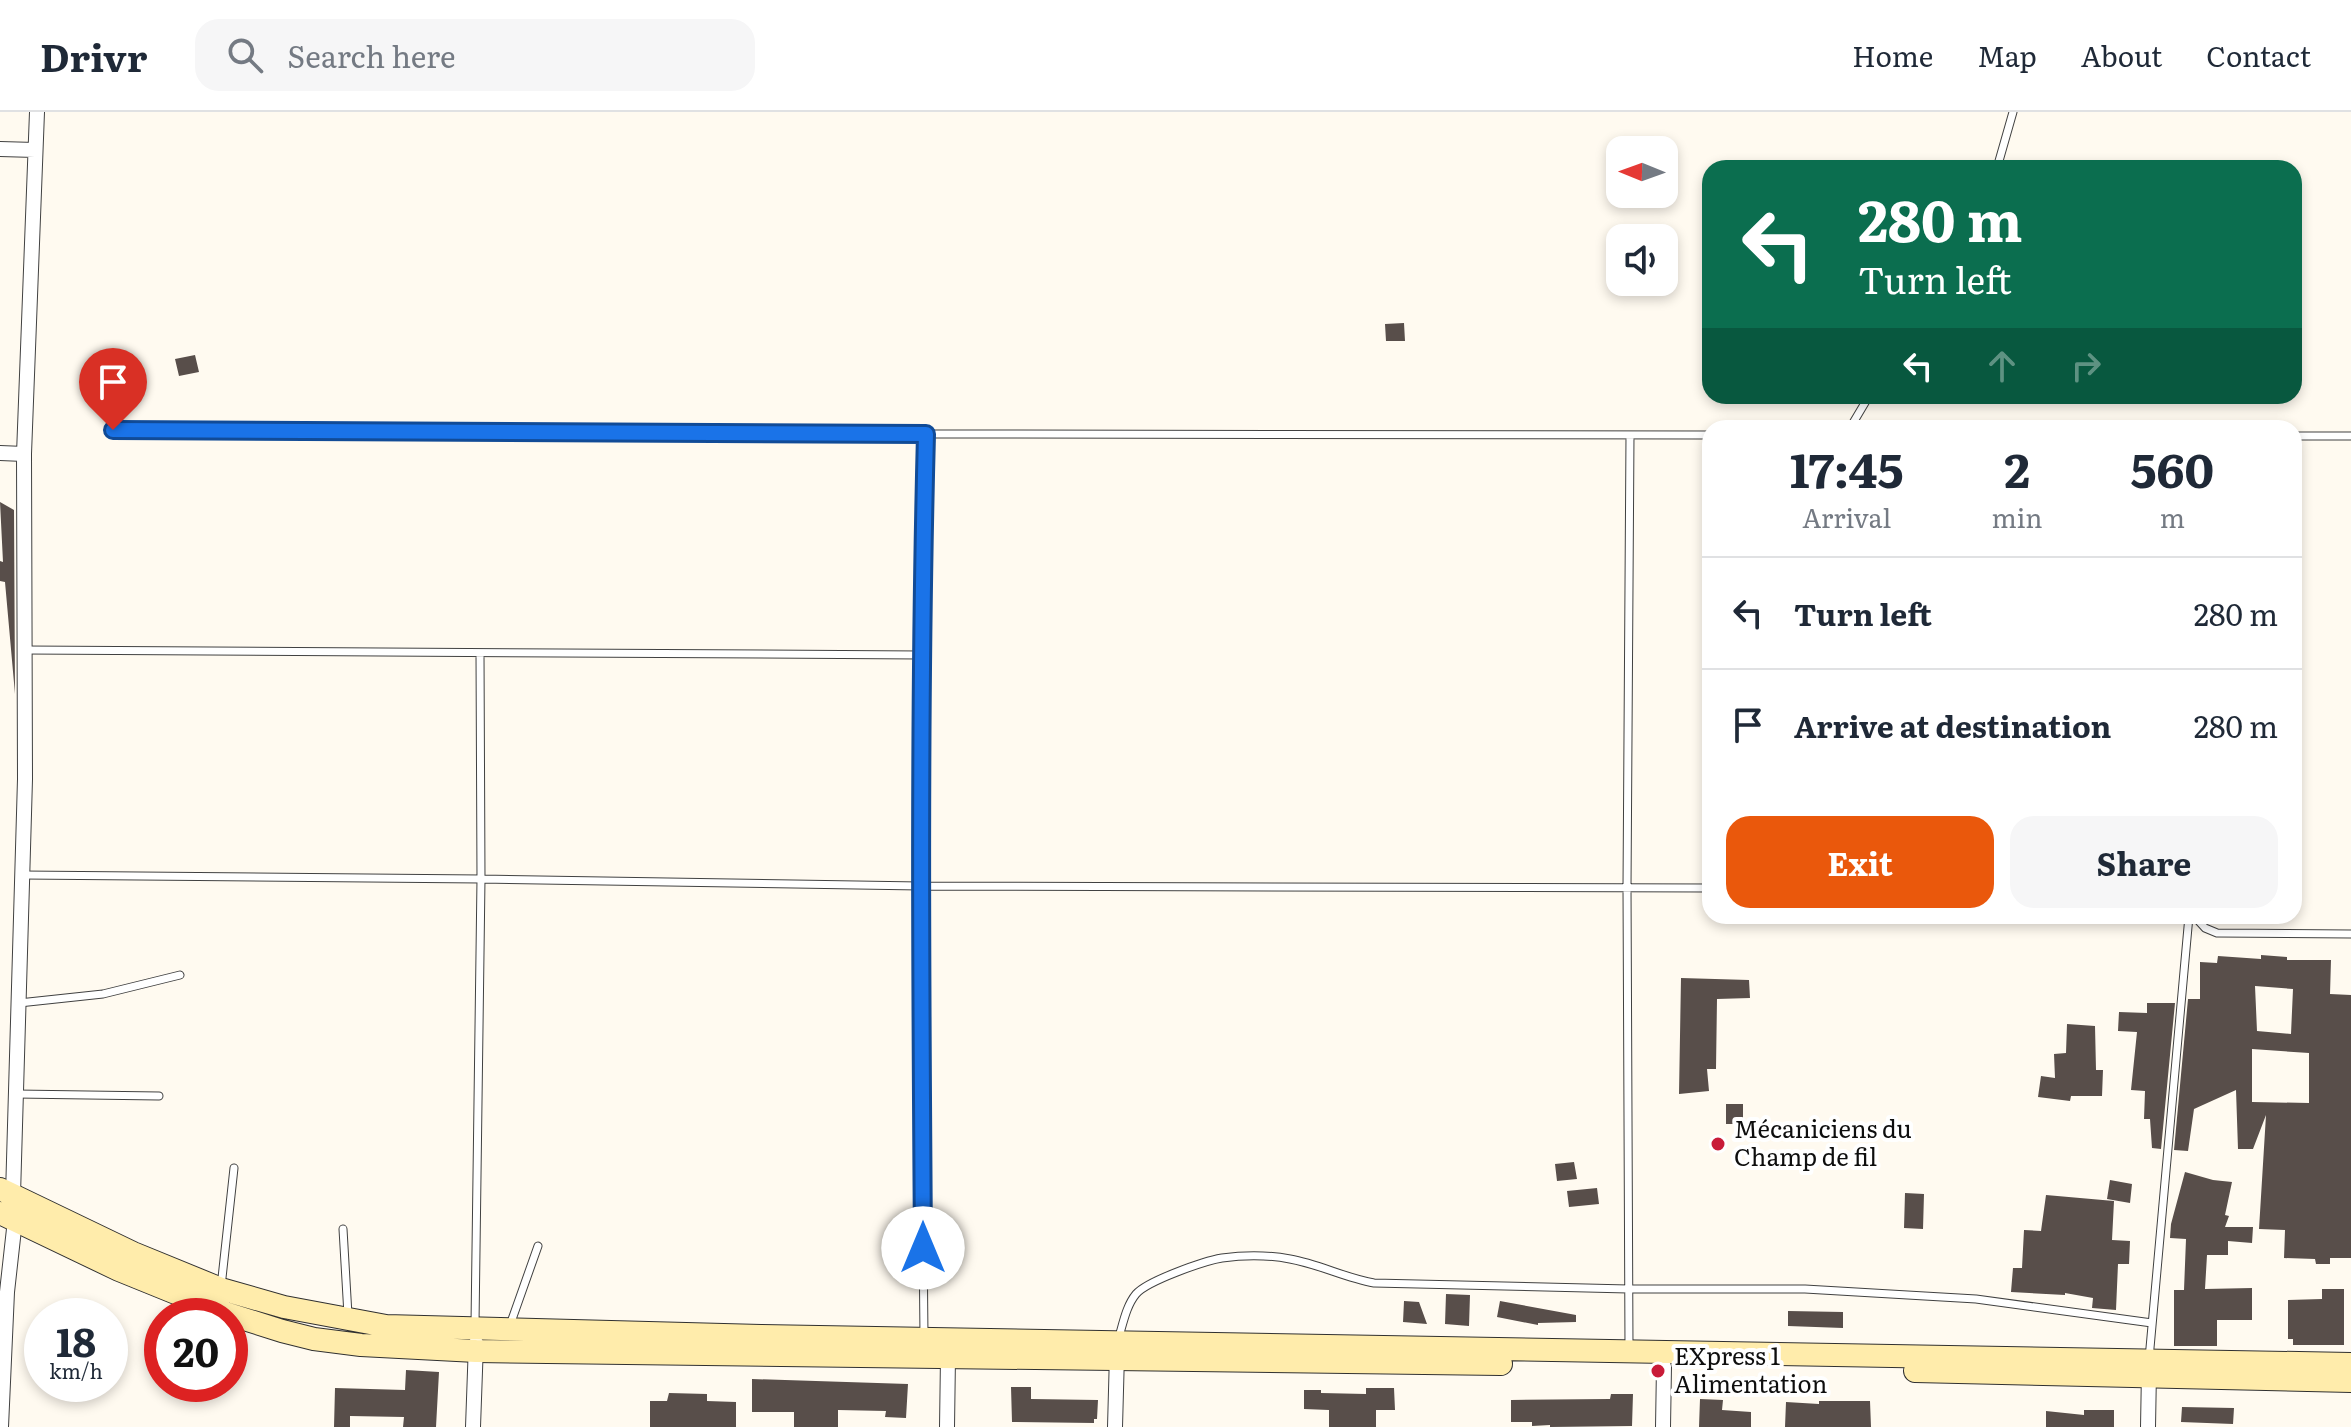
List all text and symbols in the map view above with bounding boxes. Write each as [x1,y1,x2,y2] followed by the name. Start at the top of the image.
[195,19,755,91] search box
[40,27,147,84] text: Drivr
[223,33,267,77] icon: search
[287,33,456,77] text: Search here
[1852,34,1933,76] text: Home
[1977,34,2037,76] text: Map
[2081,34,2162,76] text: About
[2206,34,2311,76] text: Contact
[1606,136,1678,208] north arrow
[1606,136,1678,296] map controls
[1858,176,2023,259] text: 280 m
[1726,192,1830,296] icon: left
[1606,224,1678,296] button: sound
[1858,252,2012,305] text: Turn left
[1896,344,1940,388] icon: left
[1980,344,2024,388] icon: ahead
[2064,344,2108,388] icon: right
[79,348,147,430] pin
[91,360,135,404] icon: arrive
[1790,432,1904,503] text: 17:45
[2004,432,2030,503] text: 2
[2130,432,2214,503] text: 560
[1802,497,1891,536] text: Arrival
[1991,497,2043,536] text: min
[2160,497,2185,536] text: m
[1726,591,1770,635] icon: left
[1794,591,1932,635] text: Turn left
[2194,591,2278,635] text: 280 m
[1726,703,1770,747] icon: arrive
[1794,703,2111,747] text: Arrive at destination
[2194,703,2278,747] text: 280 m
[1726,816,1994,908] button: Exit
[2010,816,2278,908] button: Share
[1734,1110,1912,1173] place label: Mécaniciens du Champ de fil
[1709,1135,1727,1153] marker: Mécaniciens du Champ de fil
[881,1206,965,1290] position arrow
[144,1298,248,1402] speed limit sign: 20
[56,1310,96,1369] text: 18
[1674,1337,1827,1400] place label: EXpress 1 Alimentation
[49,1355,103,1385] text: km/h
[1649,1362,1667,1380] marker: EXpress 1 Alimentation

